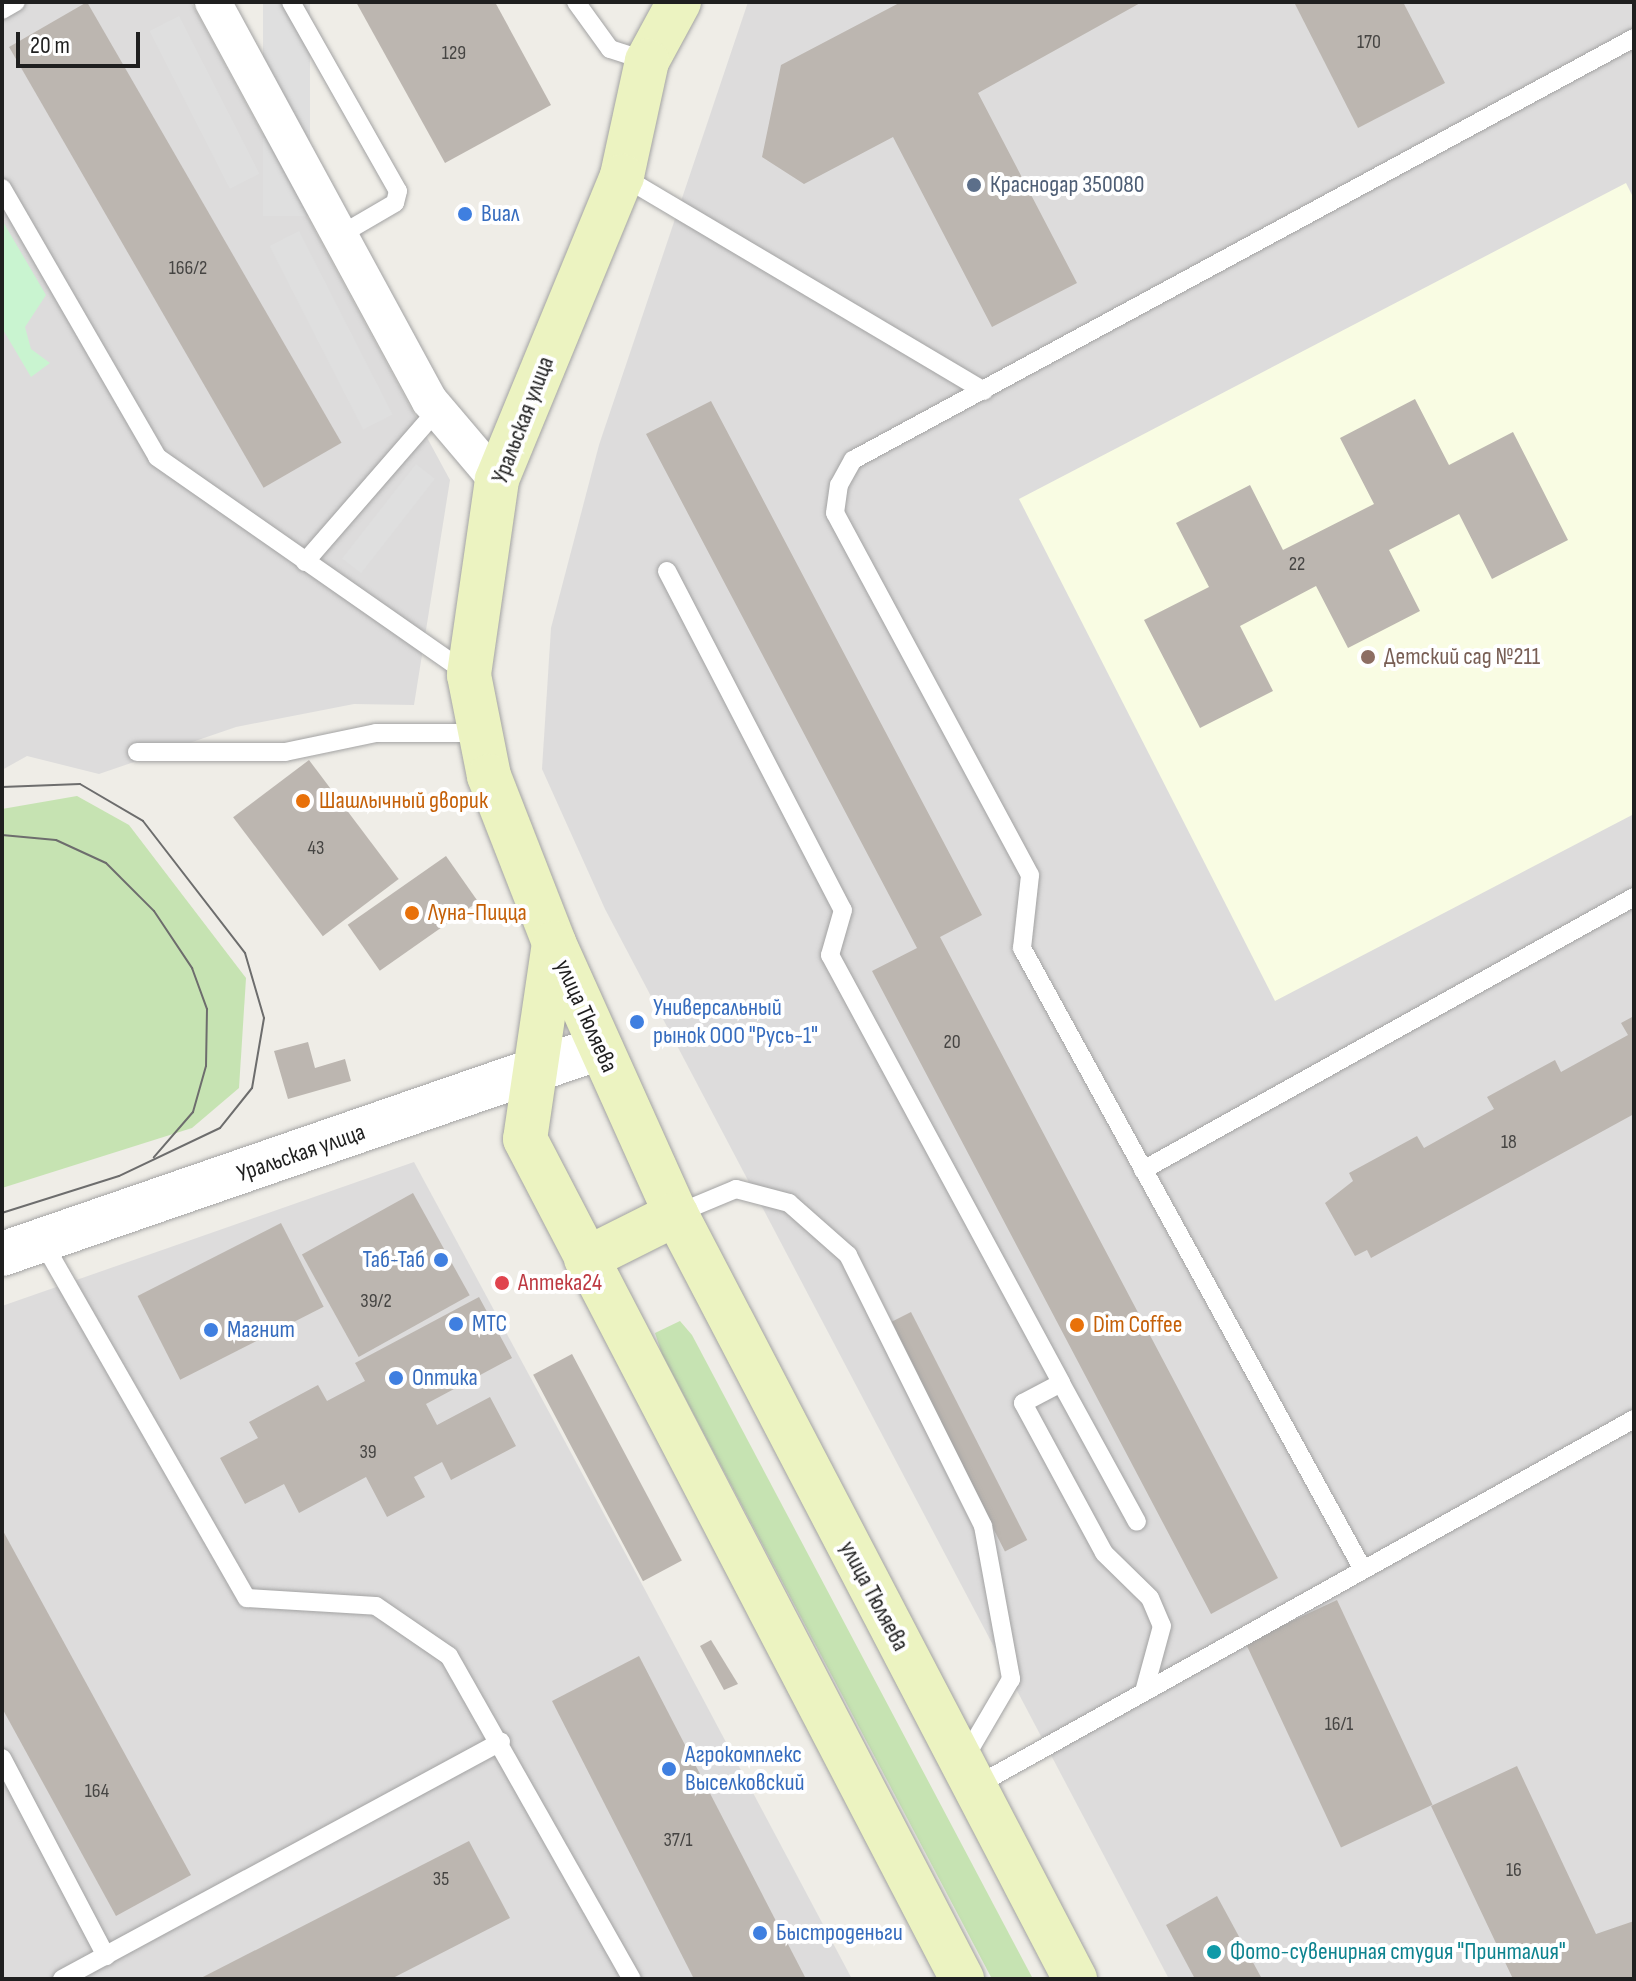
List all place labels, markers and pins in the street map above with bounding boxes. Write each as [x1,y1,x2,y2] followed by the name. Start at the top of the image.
[990,171,1145,199] place label: Краснодар 350080
[965,176,983,194] marker: Краснодар 350080
[481,200,519,228] place label: Виал
[456,205,474,223] marker: Виал
[1384,643,1540,671] place label: Детский сад №211
[1359,648,1377,666] marker: Детский сад №211
[319,787,488,815] place label: Шашлычный дворик
[294,792,312,810] marker: Шашлычный дворик
[428,899,527,927] place label: Луна-Пицца
[403,904,421,922] marker: Луна-Пицца
[653,994,818,1050] place label: Универсальный рынок ООО "Русь-1"
[628,1013,646,1031] marker: Универсальный рынок ООО "Русь-1"
[363,1246,425,1274] place label: Таб-Таб
[432,1251,450,1269] marker: Таб-Таб
[518,1269,602,1297] place label: Аптека24
[493,1274,511,1292] marker: Аптека24
[472,1310,507,1338] place label: МТС
[1093,1311,1182,1339] place label: Dim Coffee
[447,1315,465,1333] marker: МТС
[227,1316,295,1344] place label: Магнит
[1068,1316,1086,1334] marker: Dim Coffee
[202,1321,220,1339] marker: Магнит
[412,1364,478,1392] place label: Оптика
[387,1369,405,1387] marker: Оптика
[685,1741,804,1797] place label: Агрокомплекс Выселковский
[660,1760,678,1778] marker: Агрокомплекс Выселковский
[776,1919,903,1947] place label: Быстроденьги
[751,1924,769,1942] marker: Быстроденьги
[1230,1938,1566,1966] place label: Фото-сувенирная студия "Принталия"
[1205,1943,1223,1961] marker: Фото-сувенирная студия "Принталия"

